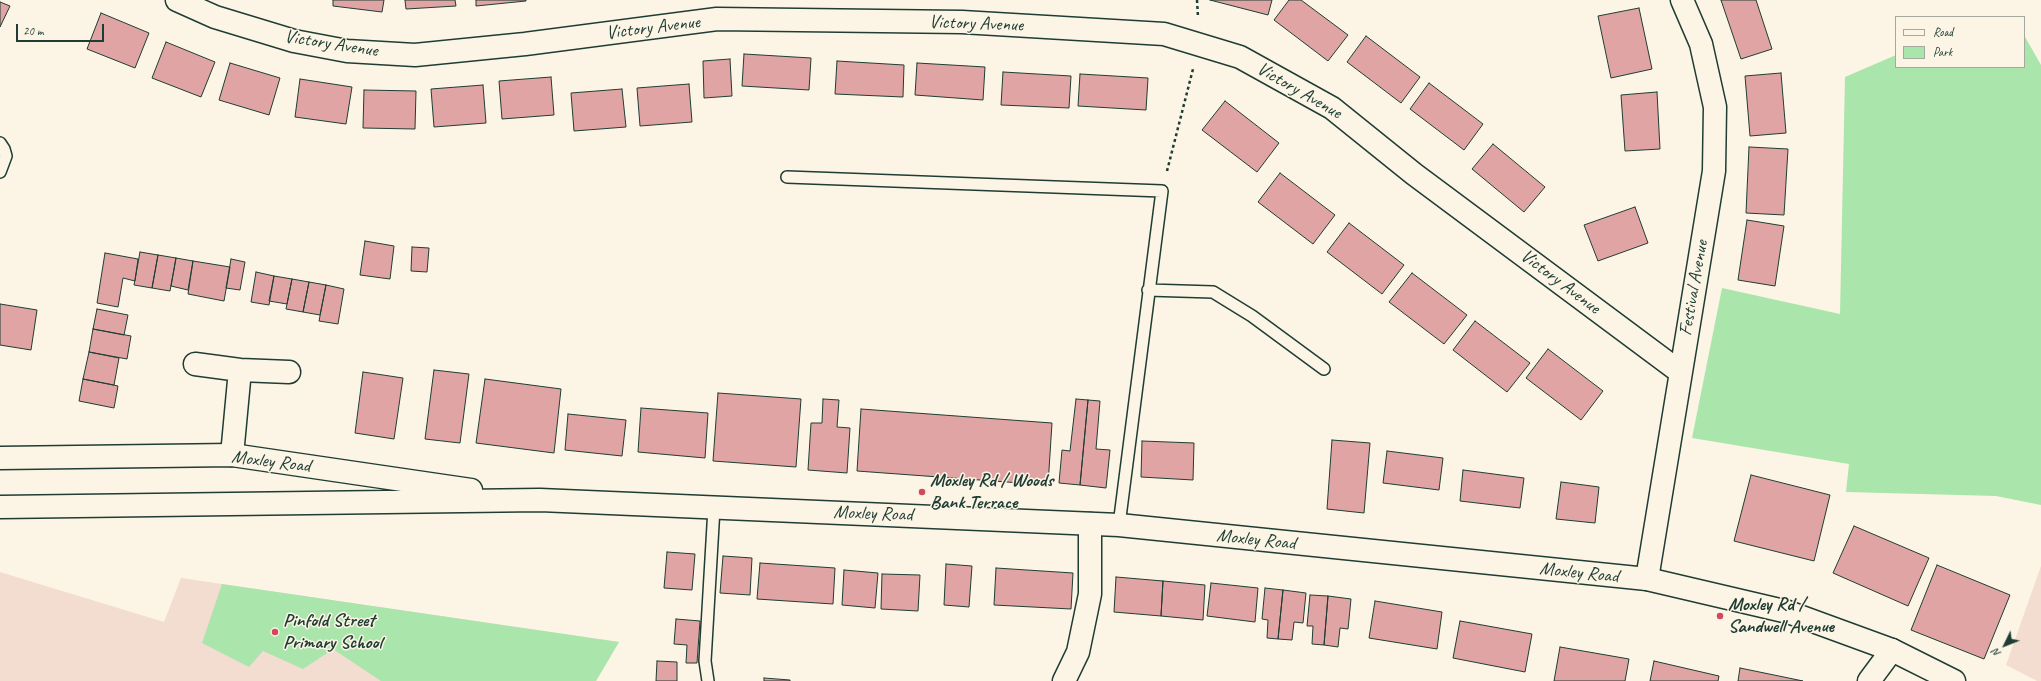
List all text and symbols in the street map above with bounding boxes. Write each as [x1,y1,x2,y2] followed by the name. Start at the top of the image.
[605,11,701,45] street label: Victory Avenue
[929,11,1023,37] street label: Victory Avenue
[18,16,106,42] scale bar
[1895,16,2025,68] legend
[23,23,43,39] text: 20 m
[1933,24,1953,40] text: Road
[283,25,379,63] street label: Victory Avenue
[1933,44,1952,60] text: Park
[1253,58,1345,124] street label: Victory Avenue
[1674,239,1714,337] street label: Festival Avenue
[1516,245,1604,319] street label: Victory Avenue
[230,446,312,478] street label: Moxley Road
[930,470,1053,514] place label: Moxley Rd / Woods Bank Terrace
[917,487,927,497] marker: Moxley Rd / Woods Bank Terrace
[833,501,913,527] street label: Moxley Road
[1215,525,1297,555] street label: Moxley Road
[1538,558,1620,588] street label: Moxley Road
[1728,594,1834,638] place label: Moxley Rd / Sandwell Avenue
[283,610,382,654] place label: Pinfold Street Primary School
[1715,611,1725,621] marker: Moxley Rd / Sandwell Avenue
[1985,625,2025,665] north arrow
[270,627,280,637] marker: Pinfold Street Primary School
[1989,646,2004,660] text: N

